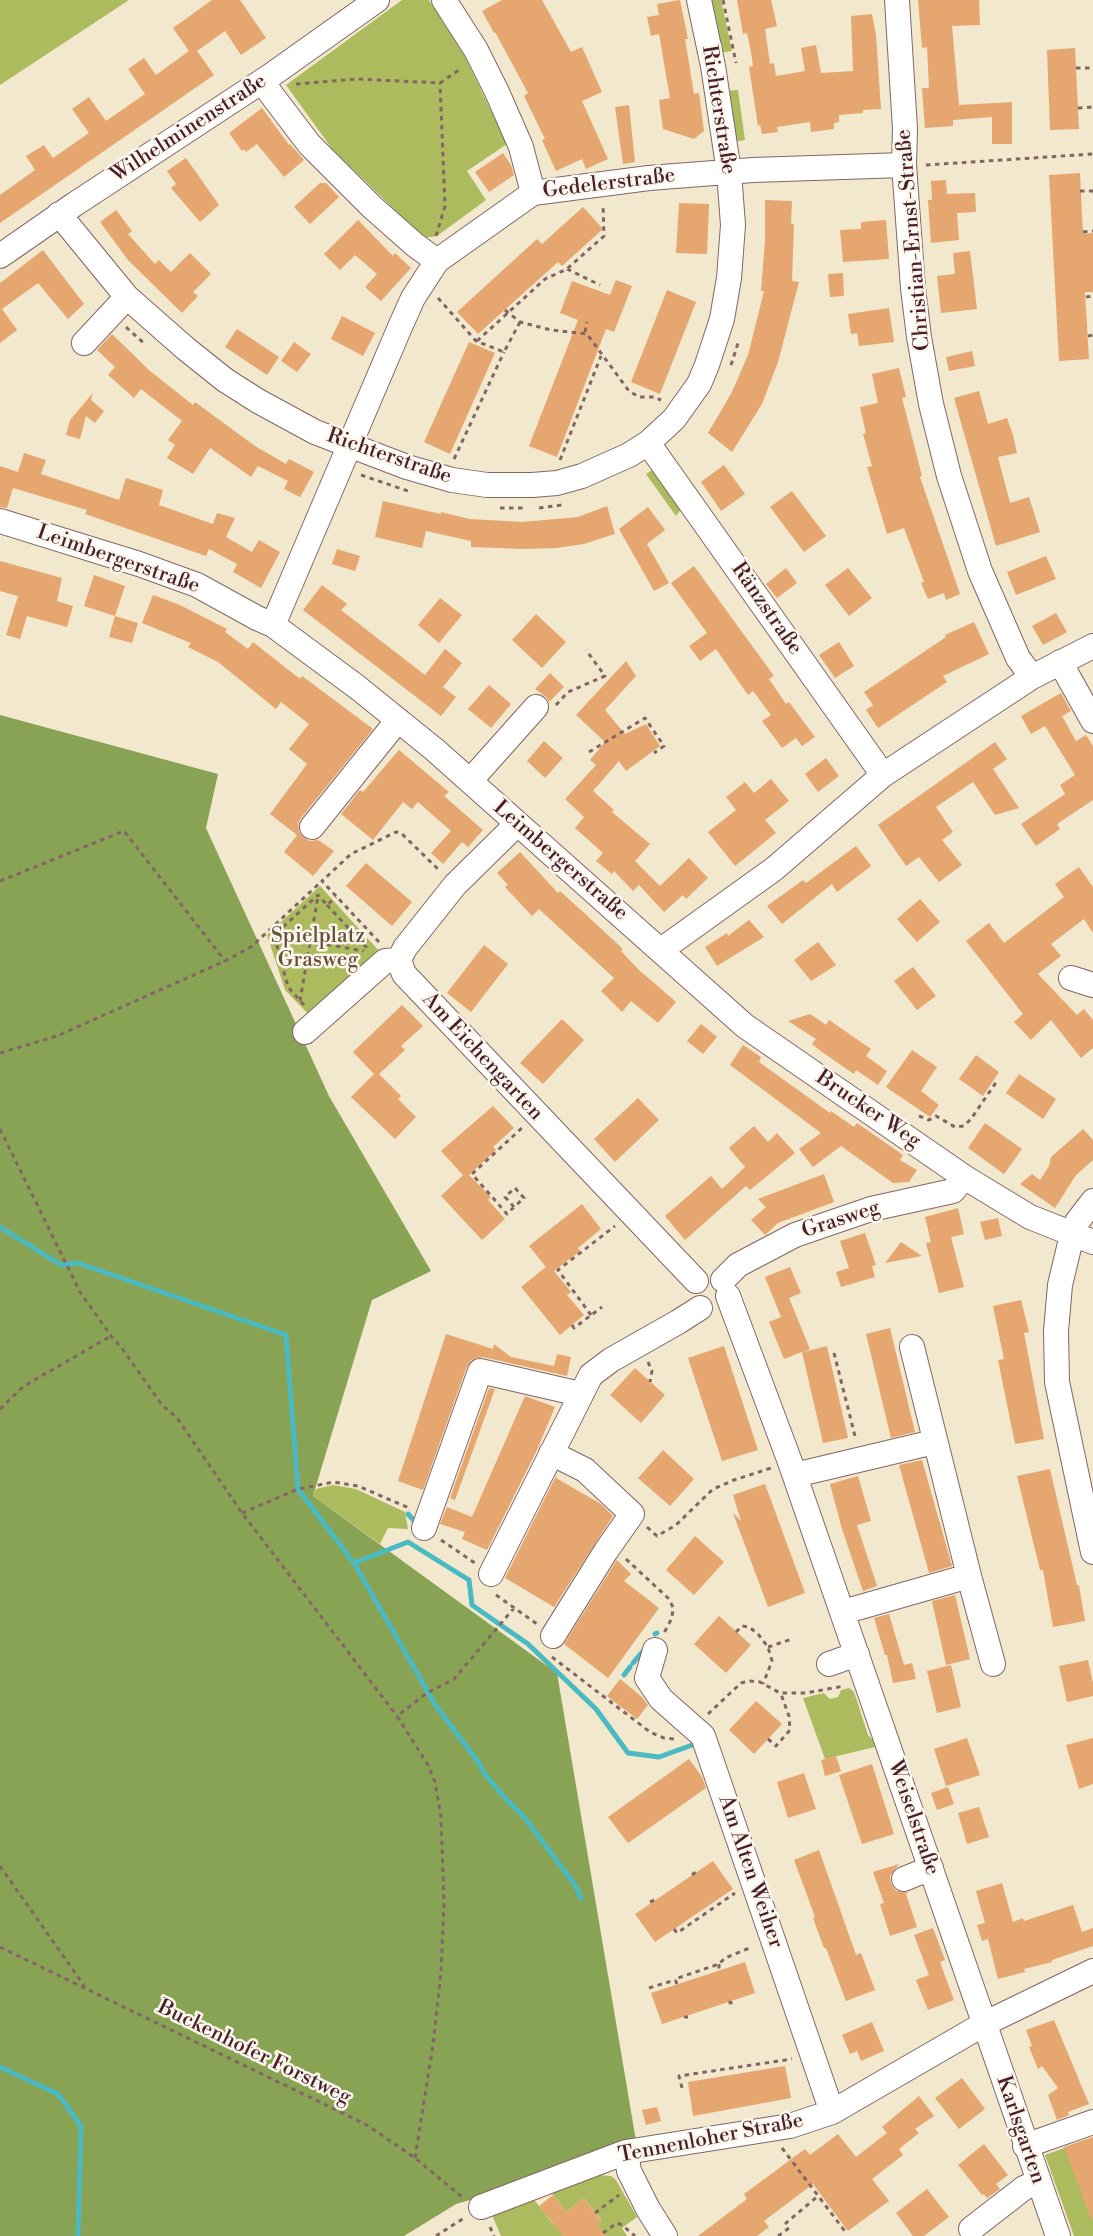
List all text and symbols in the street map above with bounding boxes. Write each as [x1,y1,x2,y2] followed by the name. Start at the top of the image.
[695,44,741,176] street label: Richterstraße
[106,69,272,189] street label: Wilhelminenstraße
[892,128,936,352] street label: Christian-Ernst-Straße
[541,163,677,205] street label: Gedelerstraße
[323,424,455,490] street label: Richterstraße
[33,520,203,600] street label: Leimbergerstraße
[725,558,807,660] street label: Ränzstraße
[487,796,633,926] street label: Leimbergerstraße
[271,924,365,974] park label: Spielplatz Grasweg
[416,988,548,1126] street label: Am Eichengarten
[811,1066,925,1154] street label: Brucker Weg
[799,1196,883,1244] street label: Grasweg
[882,1757,944,1879] street label: Weiselstraße
[712,1792,788,1952] street label: Am Alten Weiher
[153,1995,355,2111] street label: Buckenhofer Forstweg
[990,2073,1050,2187] street label: Karlsgarten
[616,2109,806,2169] street label: Tennenloher Straße

